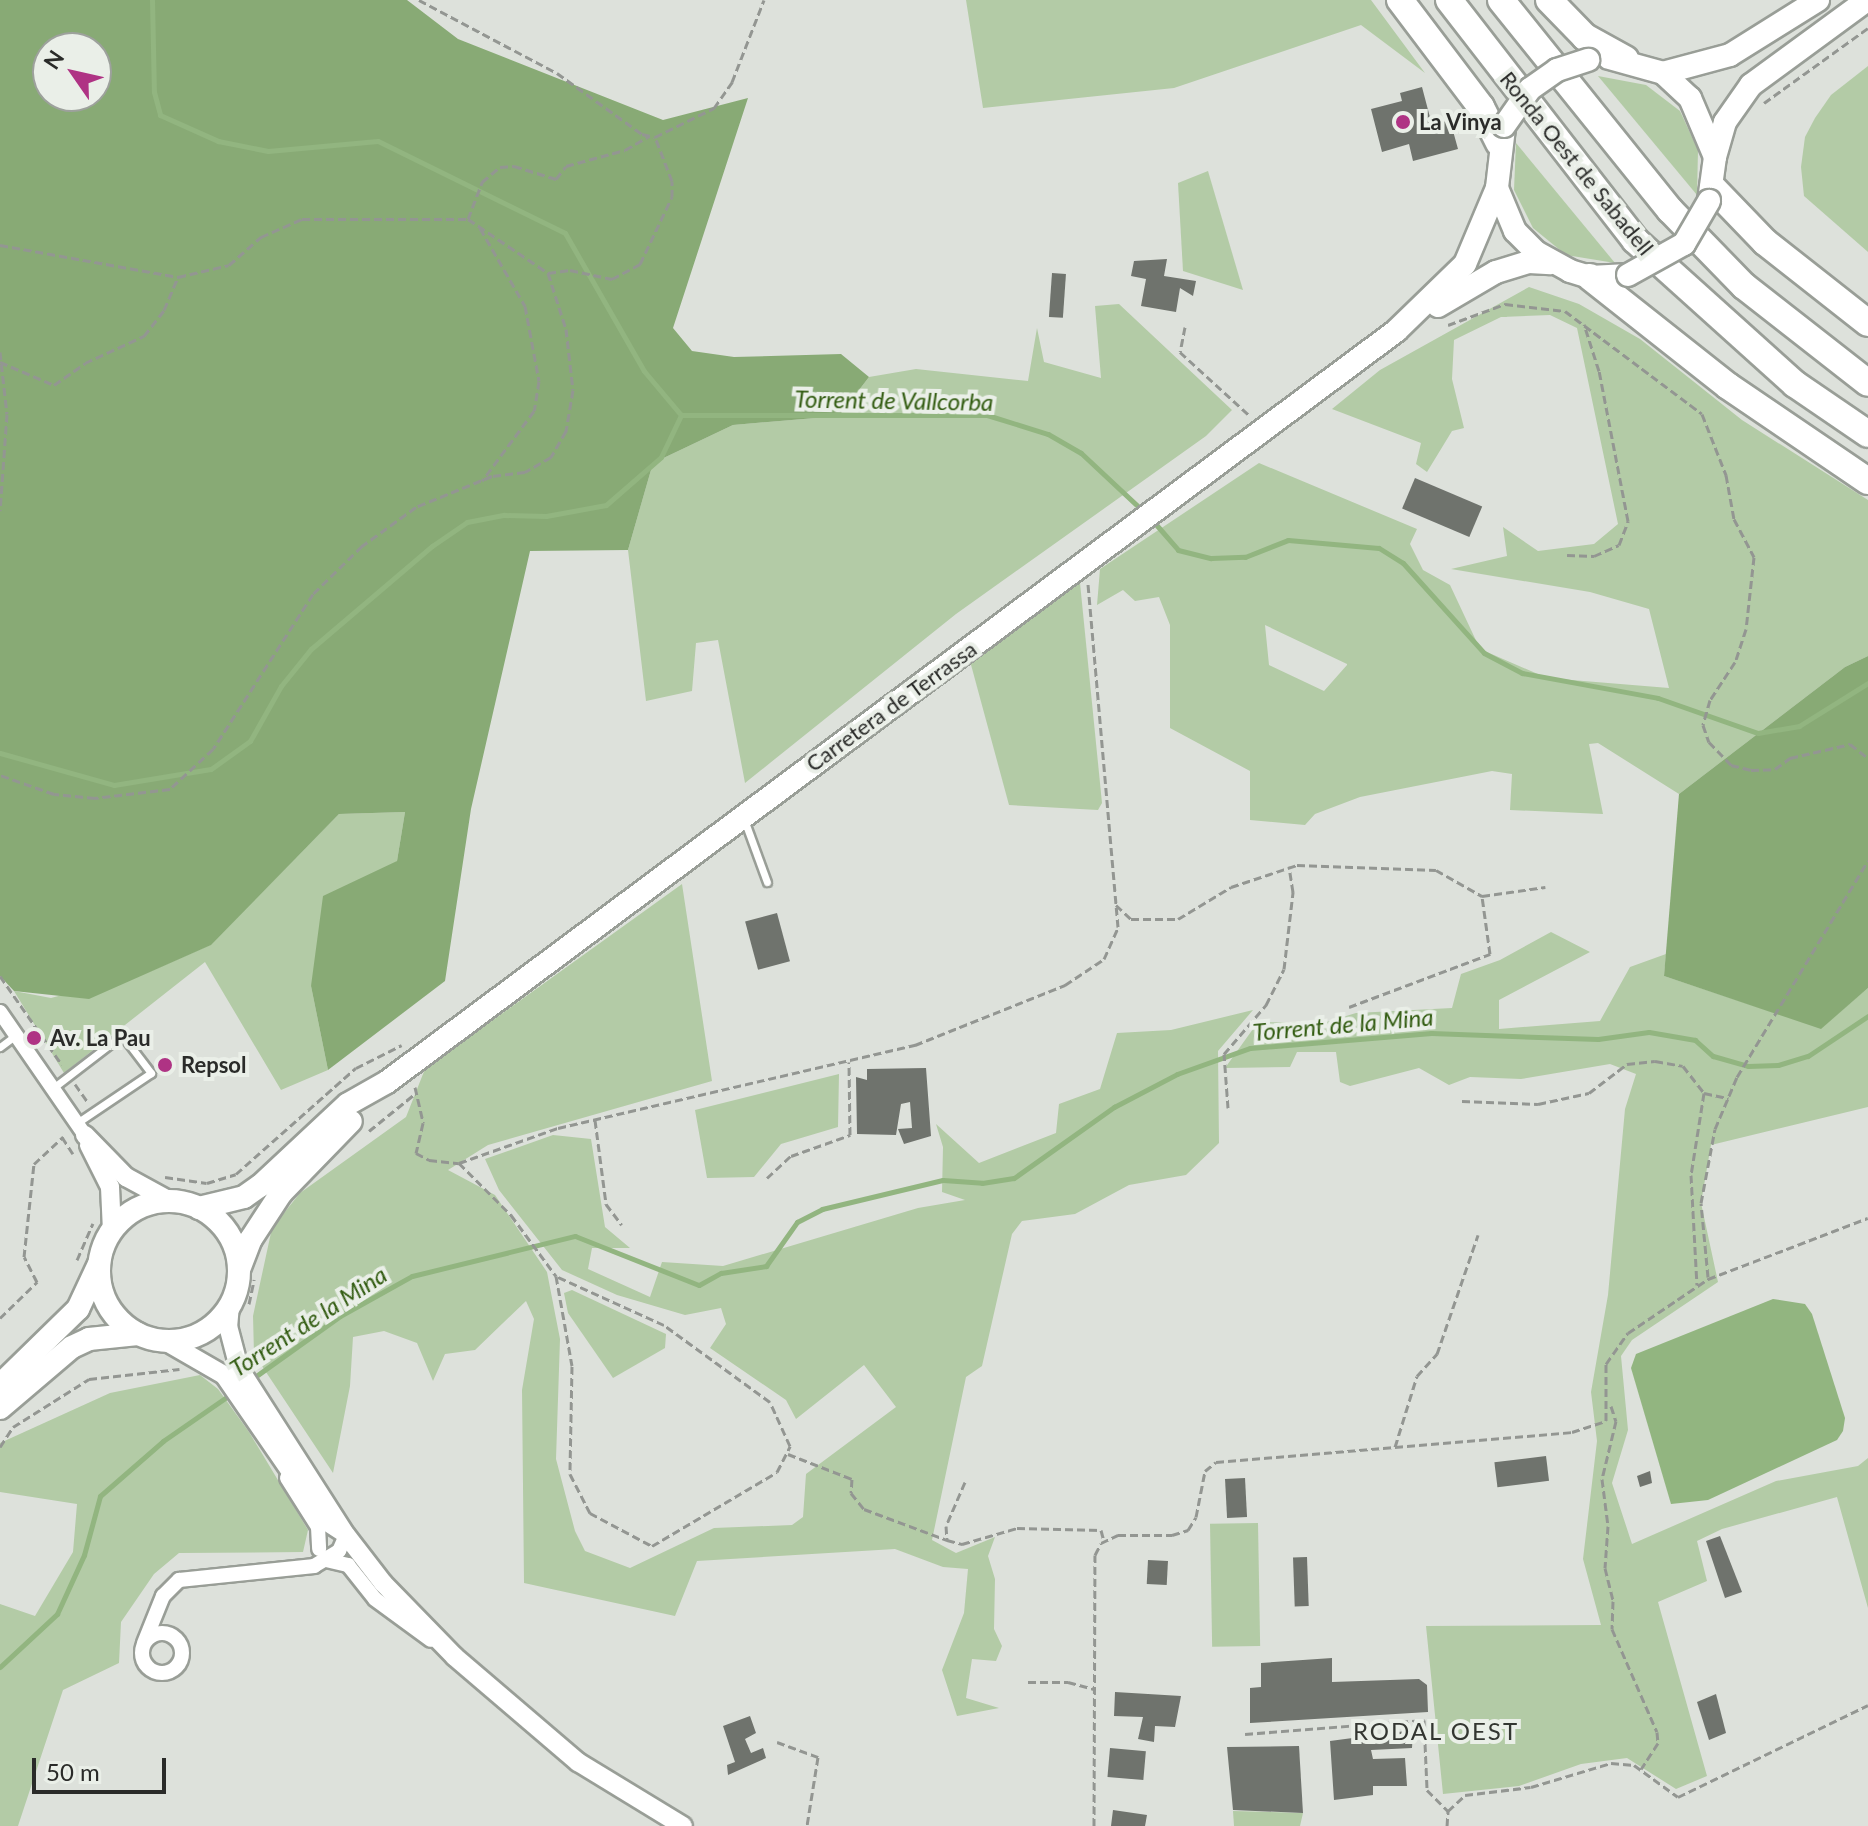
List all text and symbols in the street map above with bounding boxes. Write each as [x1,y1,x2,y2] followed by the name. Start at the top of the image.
[32,32,112,112] north arrow
[37,45,69,74] text: N
[1495,66,1659,260] street label: Ronda Oest de Sabadell
[1419,109,1502,135] place label: La Vinya
[1394,113,1412,131] marker: La Vinya
[794,384,994,416] water label: Torrent de Vallcorba
[800,635,982,777] street label: Carretera de Terrassa
[1251,1002,1435,1046] water label: Torrent de la Mina
[50,1025,151,1051] place label: Av. La Pau
[25,1029,43,1047] marker: Av. La Pau
[181,1052,246,1078] place label: Repsol
[156,1056,174,1074] marker: Repsol
[224,1260,392,1382] water label: Torrent de la Mina
[1353,1717,1519,1745] district label: RODAL OEST
[36,1742,170,1792] scale bar
[46,1757,100,1786] text: 50 m

